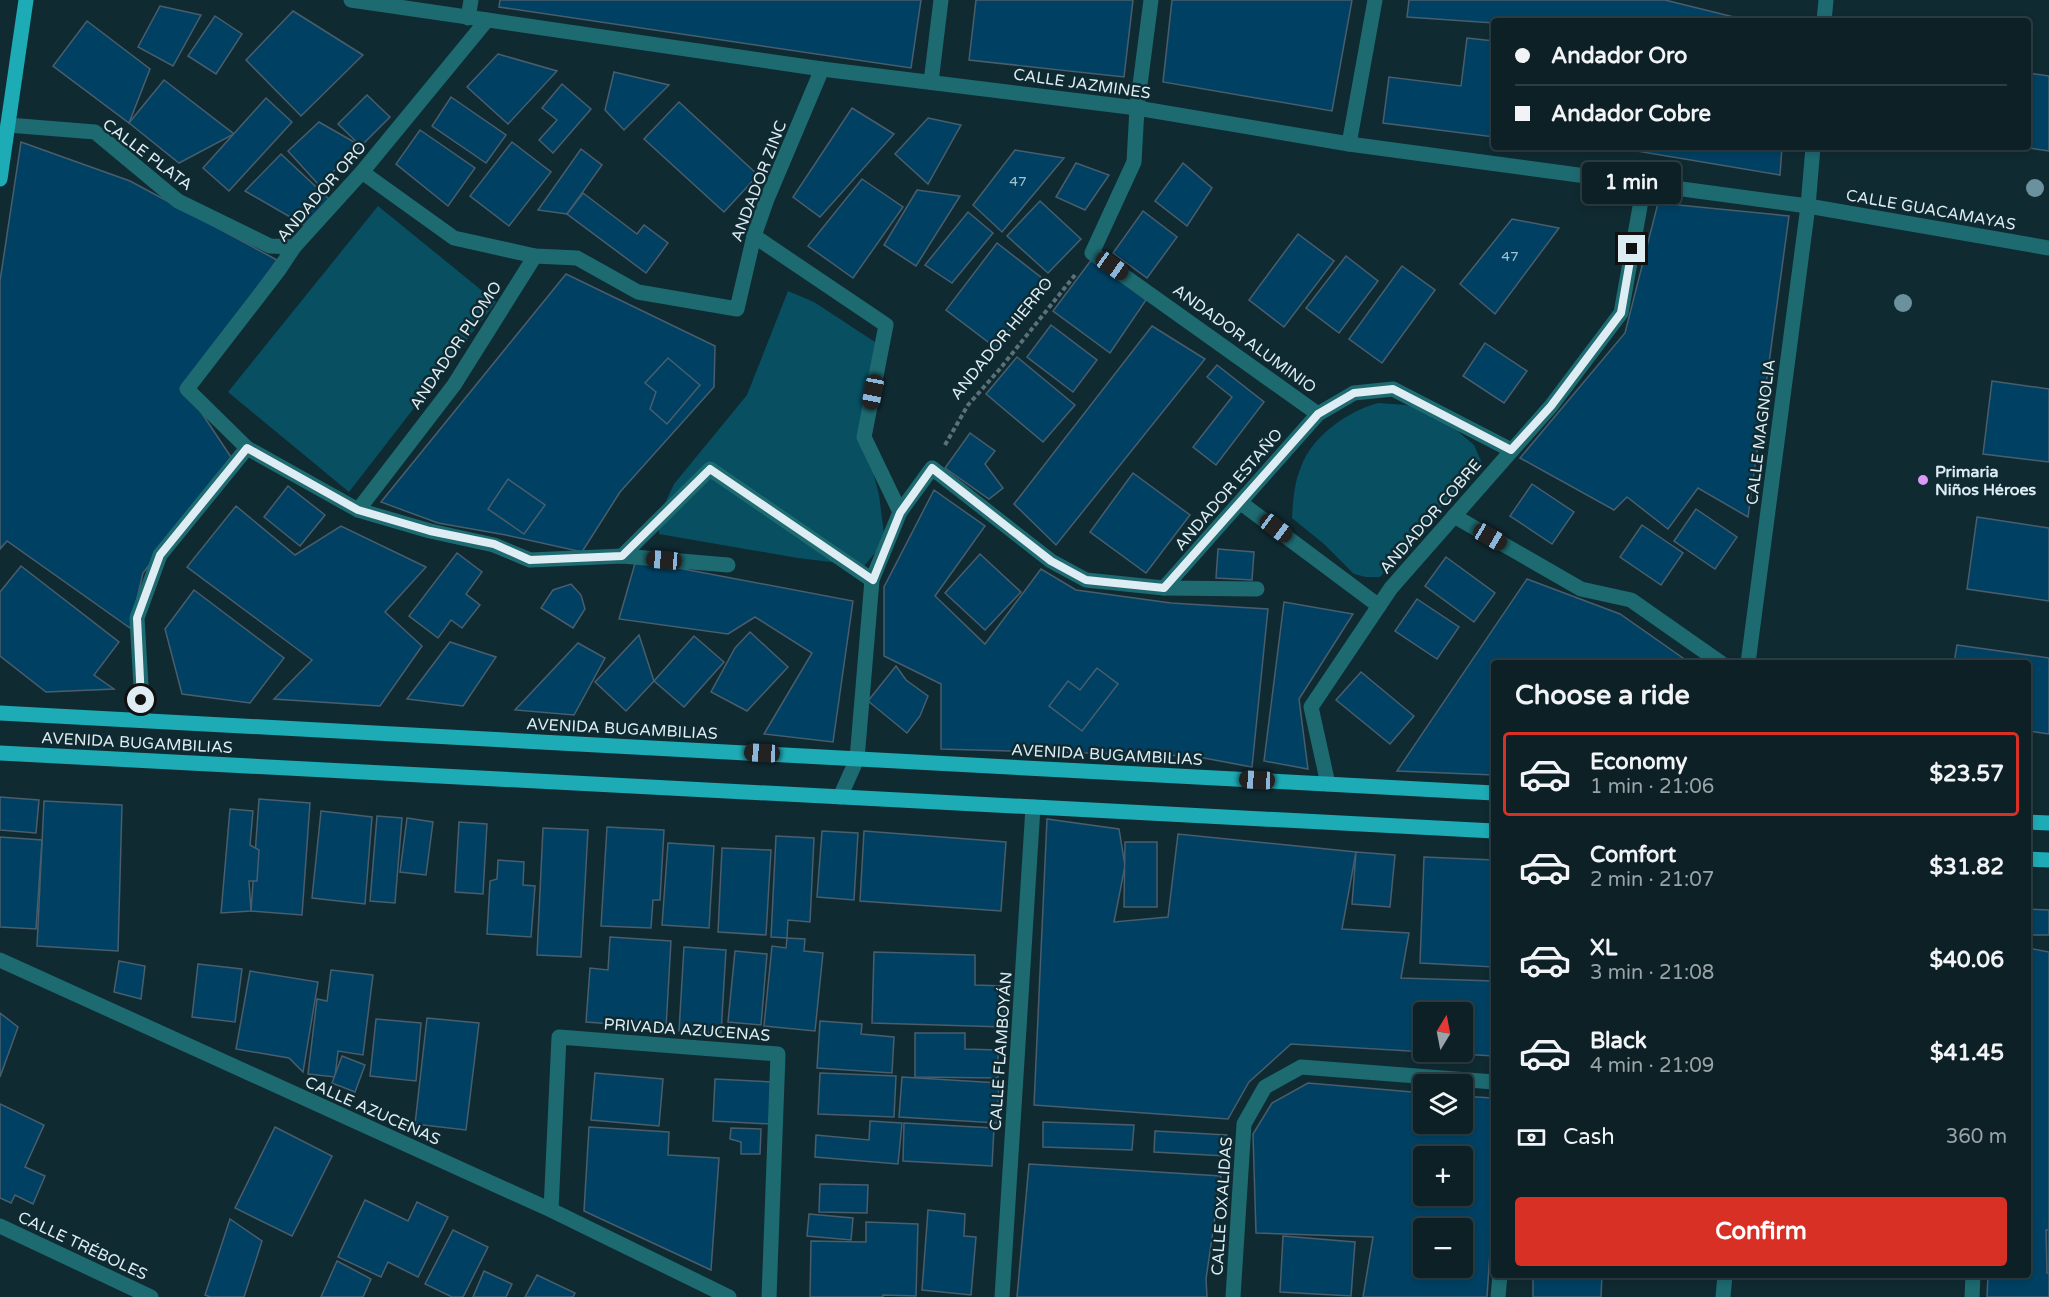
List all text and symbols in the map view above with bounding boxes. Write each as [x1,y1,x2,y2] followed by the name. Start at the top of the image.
[1551,43,1687,69] text: Andador Oro
[1012,64,1152,104] street label: CALLE JAZMINES
[1551,101,1711,127] text: Andador Cobre
[99,115,196,195] street label: CALLE PLATA
[727,118,791,245] street label: ANDADOR ZINC
[273,137,371,246] street label: ANDADOR ORO
[1582,162,1682,204] callout: 1 min
[1605,171,1658,195] text: 1 min
[1009,173,1027,190] house number: 47
[1844,185,2017,235] street label: CALLE GUACAMAYAS
[1618,235,1645,262] route end
[1092,248,1132,284] car
[1501,248,1519,265] house number: 47
[946,273,1057,404] street label: ANDADOR HIERRO
[405,278,506,414] street label: ANDADOR PLOMO
[1169,280,1320,398] street label: ANDADOR ALUMINIO
[1742,358,1780,506] street label: CALLE MAGNOLIA
[861,373,885,411] car
[1170,425,1287,555] street label: ANDADOR ESTAÑO
[1375,455,1486,578] street label: ANDADOR COBRE
[1935,462,2037,500] place label: Primaria Niños Héroes
[1916,473,1930,487] marker: Primaria Niños Héroes
[1256,510,1296,546] car
[1470,520,1510,554] car
[645,549,683,571] car
[1515,679,1690,712] text: Choose a ride
[127,686,154,713] route start
[526,714,718,744] street label: AVENIDA BUGAMBILIAS
[41,728,233,758] street label: AVENIDA BUGAMBILIAS
[1011,740,1203,770] street label: AVENIDA BUGAMBILIAS
[744,743,780,763] car
[1518,747,1572,801] icon: car
[1590,749,1687,775] text: Economy
[1929,761,2004,787] text: $23.57
[1239,770,1275,790] car
[1590,775,1714,799] text: 1 min · 21:06
[1518,840,1572,894] icon: car
[1590,842,1676,868] text: Comfort
[1930,854,2004,880] text: $31.82
[1590,868,1714,892] text: 2 min · 21:07
[1518,933,1572,987] icon: car
[1590,935,1617,961] text: XL
[1929,947,2004,973] text: $40.06
[1590,961,1714,985] text: 3 min · 21:08
[985,971,1017,1131] street label: CALLE FLAMBOYÁN
[1413,1002,1473,1062] north arrow
[1413,1002,1473,1278] map controls
[603,1014,771,1046] street label: PRIVADA AZUCENAS
[1518,1026,1572,1080] icon: car
[1590,1028,1647,1054] text: Black
[1930,1040,2004,1066] text: $41.45
[1590,1054,1714,1078] text: 4 min · 21:09
[302,1072,444,1150] street label: CALLE AZUCENAS
[1413,1074,1473,1134] button: layers
[1515,1121,1548,1154] icon: cash
[1563,1124,1615,1150] text: Cash
[1946,1125,2007,1149] text: 360 m
[1207,1136,1237,1276] street label: CALLE OXALIDAS
[1413,1146,1473,1206] button: +
[1515,1197,2007,1266] button: Confirm
[15,1207,151,1285] street label: CALLE TRÉBOLES
[1413,1218,1473,1278] button: −

